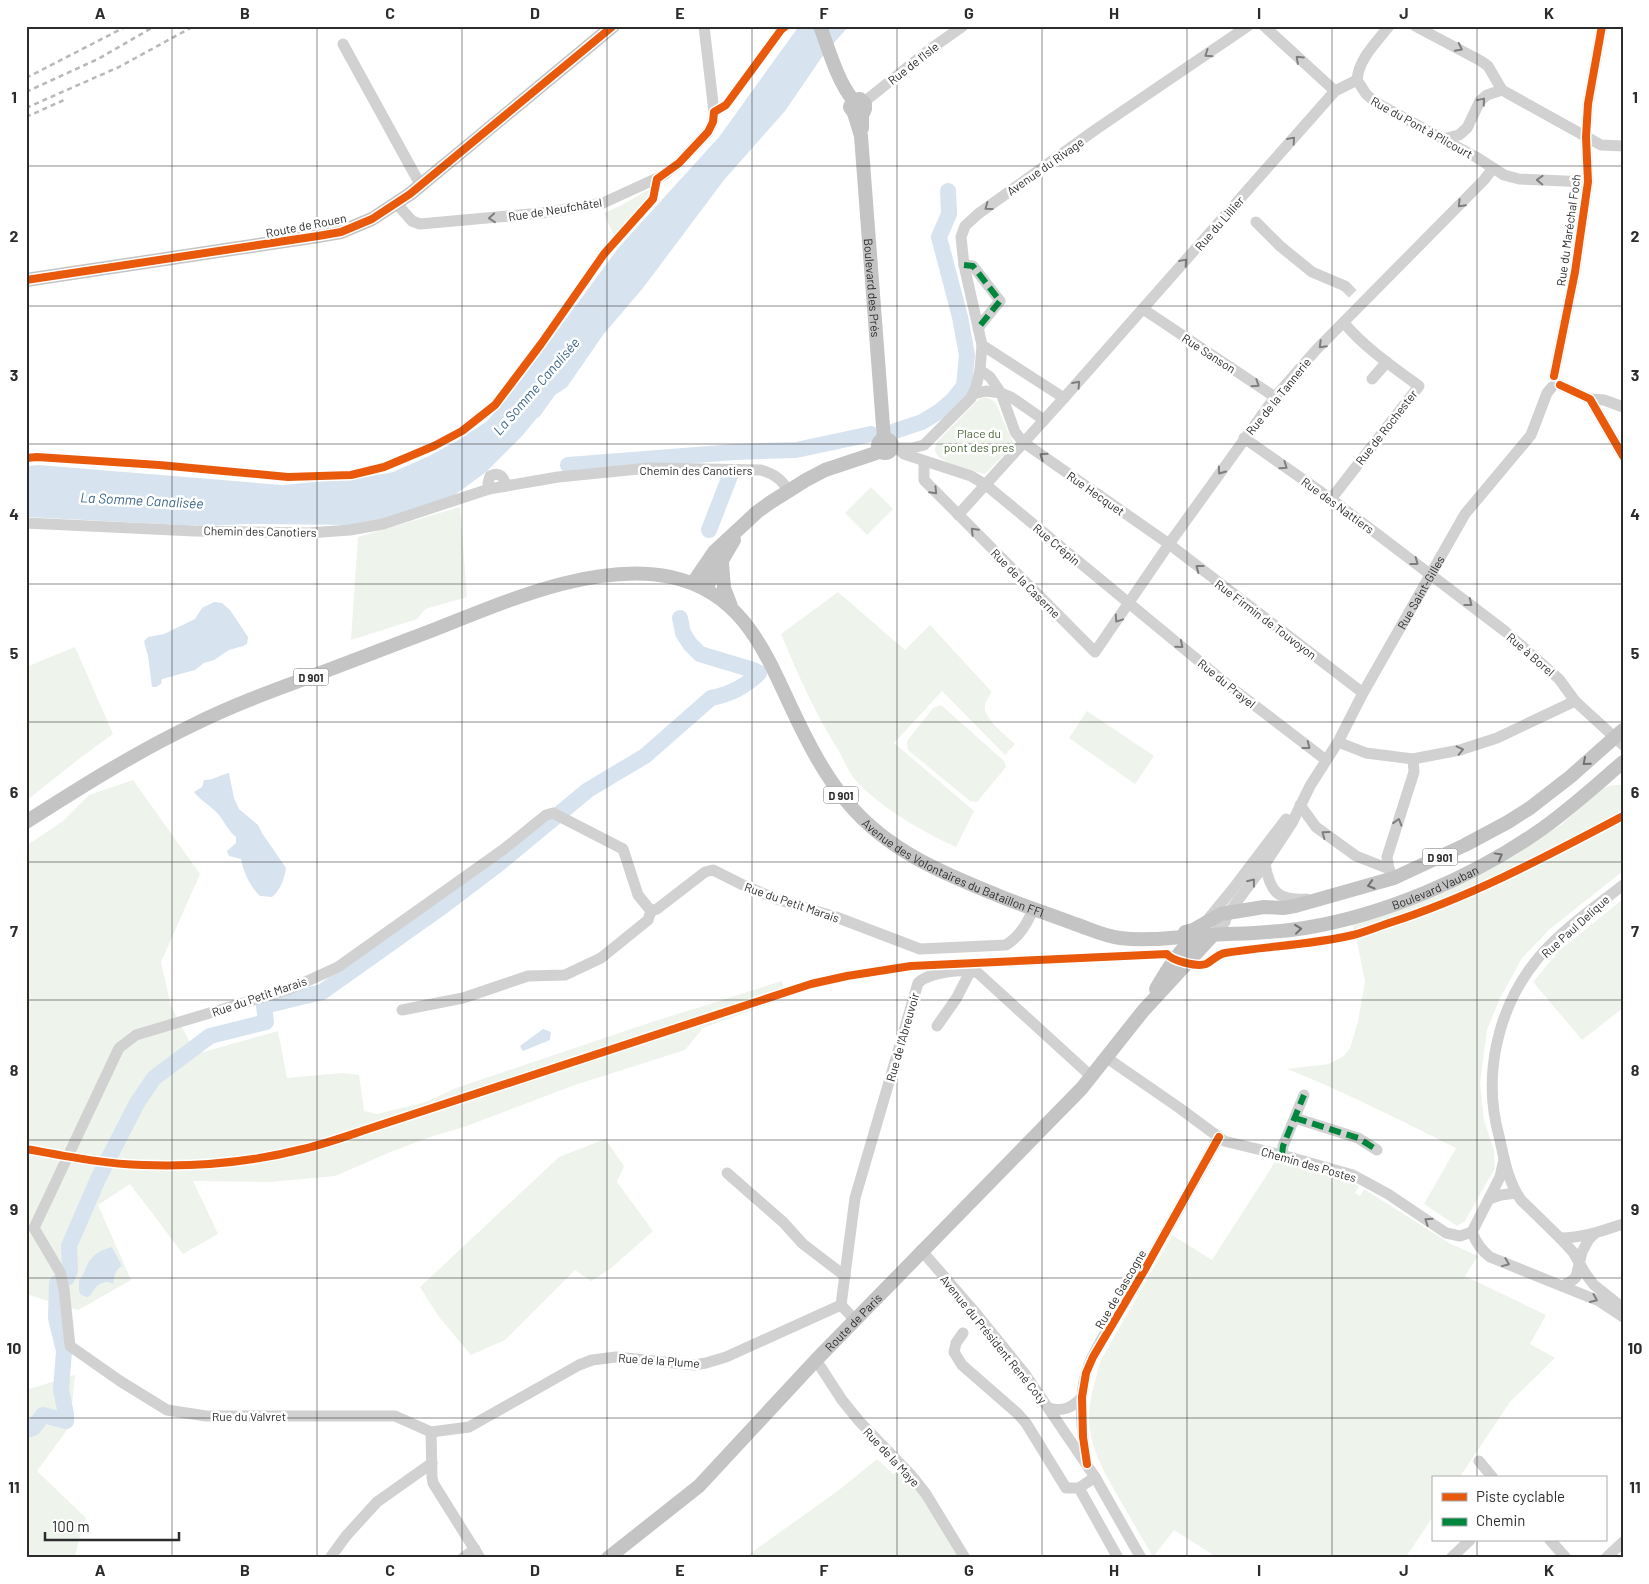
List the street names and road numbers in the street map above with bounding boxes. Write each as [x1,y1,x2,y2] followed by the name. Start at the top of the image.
[885,39,941,87] street label: Rue de l'Isle
[1369,93,1475,161] street label: Rue du Pont à Plicourt
[1004,134,1086,198] street label: Avenue du Rivage
[1553,173,1583,287] street label: Rue du Maréchal Foch
[1192,193,1247,253] street label: Rue du Lillier
[507,195,603,223] street label: Rue de Neufchâtel
[265,210,347,240] street label: Route de Rouen
[862,238,883,338] street label: Boulevard des Prés
[1180,331,1238,375] street label: Rue Sanson
[1243,355,1313,437] street label: Rue de la Tannerie
[1352,386,1420,467] street label: Rue de Rochester
[639,463,753,477] street label: Chemin des Canotiers
[1065,468,1127,518] street label: Rue Hecquet
[1299,474,1377,536] street label: Rue des Nattiers
[1031,520,1083,568] street label: Rue Crépin
[203,523,317,539] street label: Chemin des Canotiers
[989,546,1063,620] street label: Rue de la Caserne
[1394,553,1447,631] street label: Rue Saint-Gilles
[1213,576,1319,662] street label: Rue Firmin de Touvoyon
[1504,629,1558,679] street label: Rue à Borel
[1195,656,1259,710] street label: Rue du Prayel
[294,669,328,686] road number: D 901
[824,786,858,804] road number: D 901
[860,815,1046,919] street label: Avenue des Volontaires du Bataillon FFI
[1422,849,1458,866] road number: D 901
[1390,862,1480,912] street label: Boulevard Vauban
[743,879,841,925] street label: Rue du Petit Marais
[1538,892,1612,960] street label: Rue Paul Delique
[210,973,308,1019] street label: Rue du Petit Marais
[883,990,922,1083] street label: Rue de l'Abreuvoir
[1260,1144,1358,1184] street label: Chemin des Postes
[1092,1247,1148,1331] street label: Rue de Gascogne
[938,1272,1050,1406] street label: Avenue du Président René Coty
[822,1290,884,1354] street label: Route de Paris
[618,1350,700,1370] street label: Rue de la Plume
[212,1409,286,1423] street label: Rue du Valvret
[861,1425,923,1489] street label: Rue de la Maye

